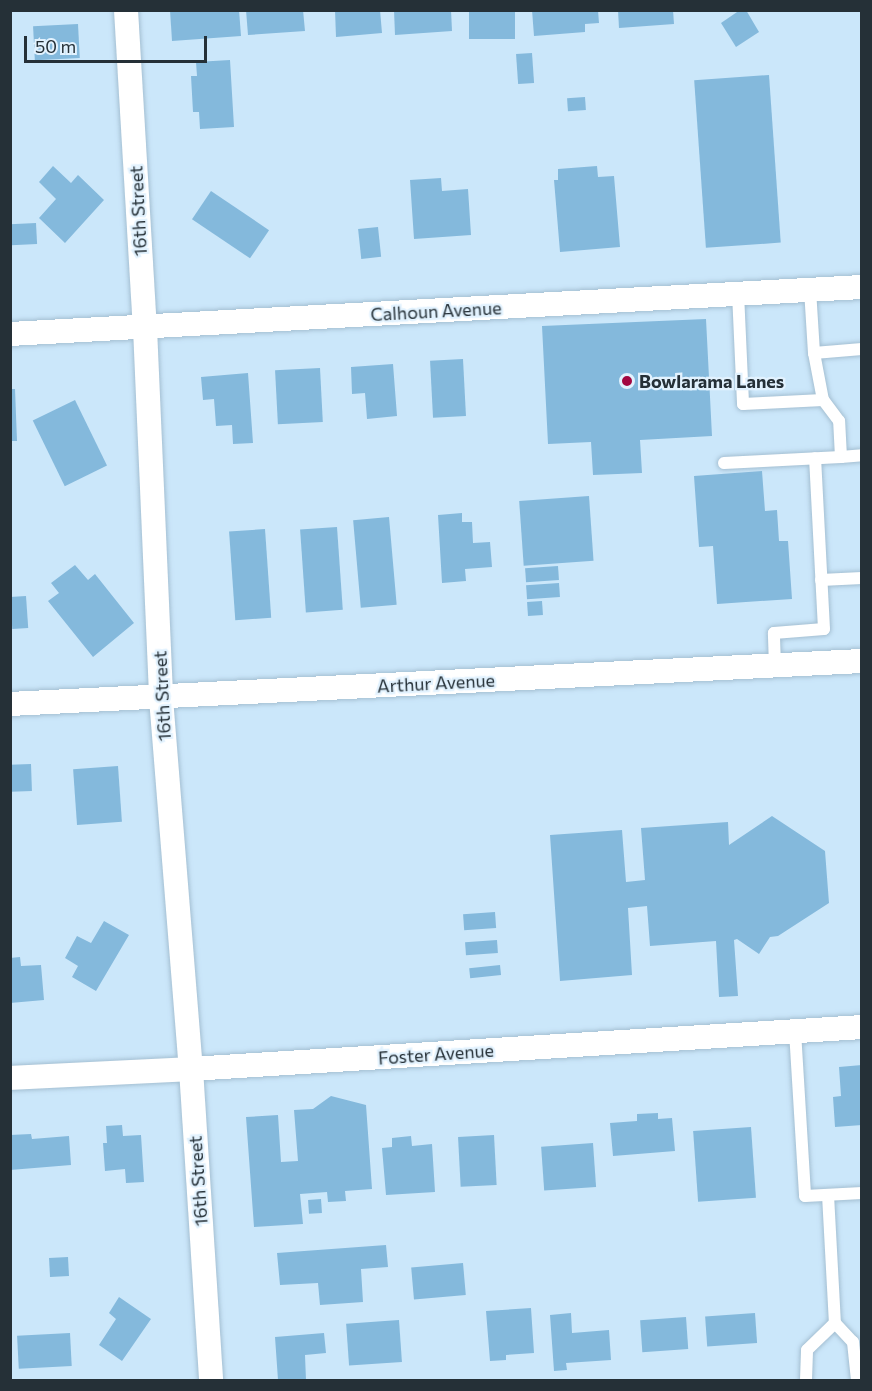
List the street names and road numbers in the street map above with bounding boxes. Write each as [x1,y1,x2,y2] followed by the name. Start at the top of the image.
[125,165,151,257] street label: 16th Street
[370,297,502,325] street label: Calhoun Avenue
[149,650,175,742] street label: 16th Street
[377,669,495,697] street label: Arthur Avenue
[377,1039,495,1069] street label: Foster Avenue
[184,1135,212,1227] street label: 16th Street

